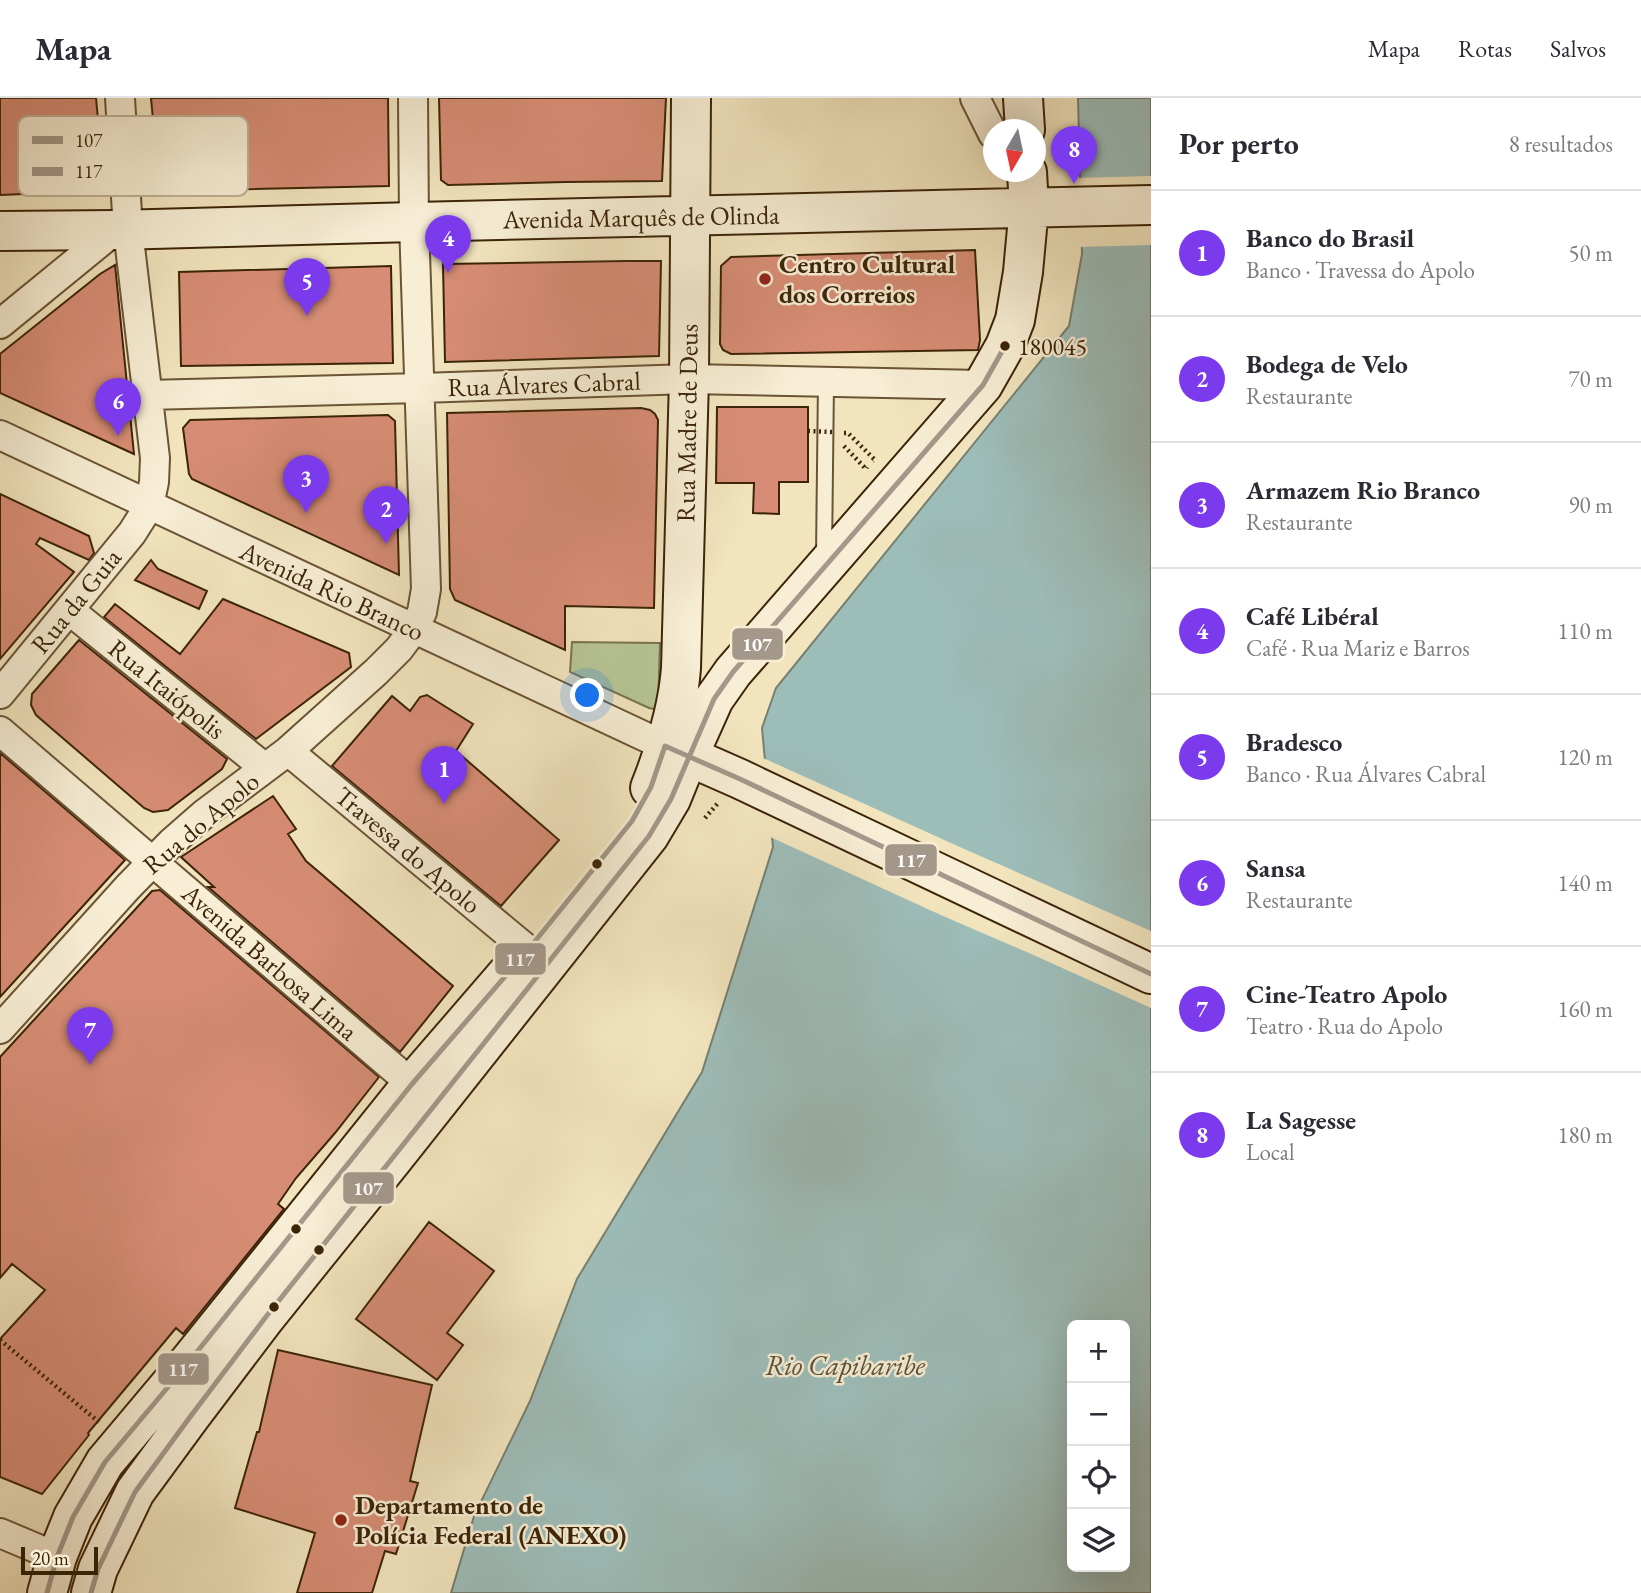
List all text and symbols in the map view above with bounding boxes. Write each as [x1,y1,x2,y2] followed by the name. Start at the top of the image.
[35,27,112,70] text: Mapa
[1368,33,1420,64] text: Mapa
[1458,33,1512,64] text: Rotas
[1550,33,1606,64] text: Salvos
[18,116,248,196] legend
[983,119,1046,182] north arrow
[1179,124,1299,163] text: Por perto
[1051,126,1097,184] pin: 8
[75,128,103,153] text: 107
[1509,129,1613,159] text: 8 resultados
[75,159,103,184] text: 117
[501,198,780,236] street label: Avenida Marquês de Olinda
[425,215,471,273] pin: 4
[1246,221,1414,255] text: Banco do Brasil
[1196,238,1208,268] text: 1
[1568,238,1613,268] text: 50 m
[779,247,955,311] place label: Centro Cultural dos Correios
[1246,255,1475,285] text: Banco · Travessa do Apolo
[284,258,330,316] pin: 5
[757,271,773,287] marker: Centro Cultural dos Correios
[668,323,706,523] street label: Rua Madre de Deus
[1018,331,1087,362] place label: 180045
[998,339,1012,353] marker: 180045
[1246,347,1408,381] text: Bodega de Velo
[447,364,641,404] street label: Rua Álvares Cabral
[1196,364,1208,394] text: 2
[1568,364,1613,394] text: 70 m
[95,378,141,436] pin: 6
[1246,381,1353,411] text: Restaurante
[283,455,329,513] pin: 3
[1246,473,1480,507] text: Armazem Rio Branco
[363,486,409,544] pin: 2
[1196,490,1208,520] text: 3
[1568,490,1613,520] text: 90 m
[1246,507,1353,537] text: Restaurante
[233,533,430,649] street label: Avenida Rio Branco
[23,541,129,661] street label: Rua da Guia
[1246,599,1379,633] text: Café Libéral
[1196,616,1208,646] text: 4
[1557,616,1613,646] text: 110 m
[731,627,784,661] line badge: 107
[101,631,233,747] street label: Rua Itaiópolis
[742,632,773,657] text: 107
[1246,633,1470,663] text: Café · Rua Mariz e Barros
[570,678,604,712] your location
[1246,725,1342,759] text: Bradesco
[1196,742,1208,772] text: 5
[1557,742,1613,772] text: 120 m
[421,746,467,804] pin: 1
[1246,759,1486,789] text: Banco · Rua Álvares Cabral
[136,764,266,882] street label: Rua do Apolo
[328,779,488,921] street label: Travessa do Apolo
[884,843,938,877] line badge: 117
[896,848,927,873] text: 117
[1246,851,1306,885] text: Sansa
[590,857,604,871] unlabelled marker
[1196,868,1208,898] text: 6
[1557,868,1613,898] text: 140 m
[174,875,366,1048] street label: Avenida Barbosa Lima
[1246,885,1353,915] text: Restaurante
[494,942,547,976] line badge: 117
[505,947,536,972] text: 117
[1246,977,1447,1011] text: Cine-Teatro Apolo
[1196,994,1208,1024] text: 7
[1557,994,1613,1024] text: 160 m
[67,1007,113,1065] pin: 7
[1246,1011,1443,1041] text: Teatro · Rua do Apolo
[1246,1103,1356,1137] text: La Sagesse
[1196,1120,1208,1150] text: 8
[1557,1120,1613,1150] text: 180 m
[1246,1137,1295,1167] text: Local
[342,1171,395,1205] line badge: 107
[353,1176,384,1201] text: 107
[289,1222,303,1236] unlabelled marker
[312,1243,326,1257] unlabelled marker
[267,1300,281,1314] unlabelled marker
[1067,1320,1130,1572] map controls
[1067,1320,1130,1383] button: +
[765,1347,926,1383] water label: Rio Capibaribe
[157,1352,210,1386] line badge: 117
[168,1357,199,1382] text: 117
[1067,1383,1130,1446] button: −
[1067,1446,1130,1509] button: locate
[355,1488,626,1552] place label: Departamento de Polícia Federal (ANEXO)
[1067,1509,1130,1572] button: layers
[333,1512,349,1528] marker: Departamento de Polícia Federal (ANEXO)
[21,1544,98,1576] scale bar
[32,1546,69,1571] text: 20 m

